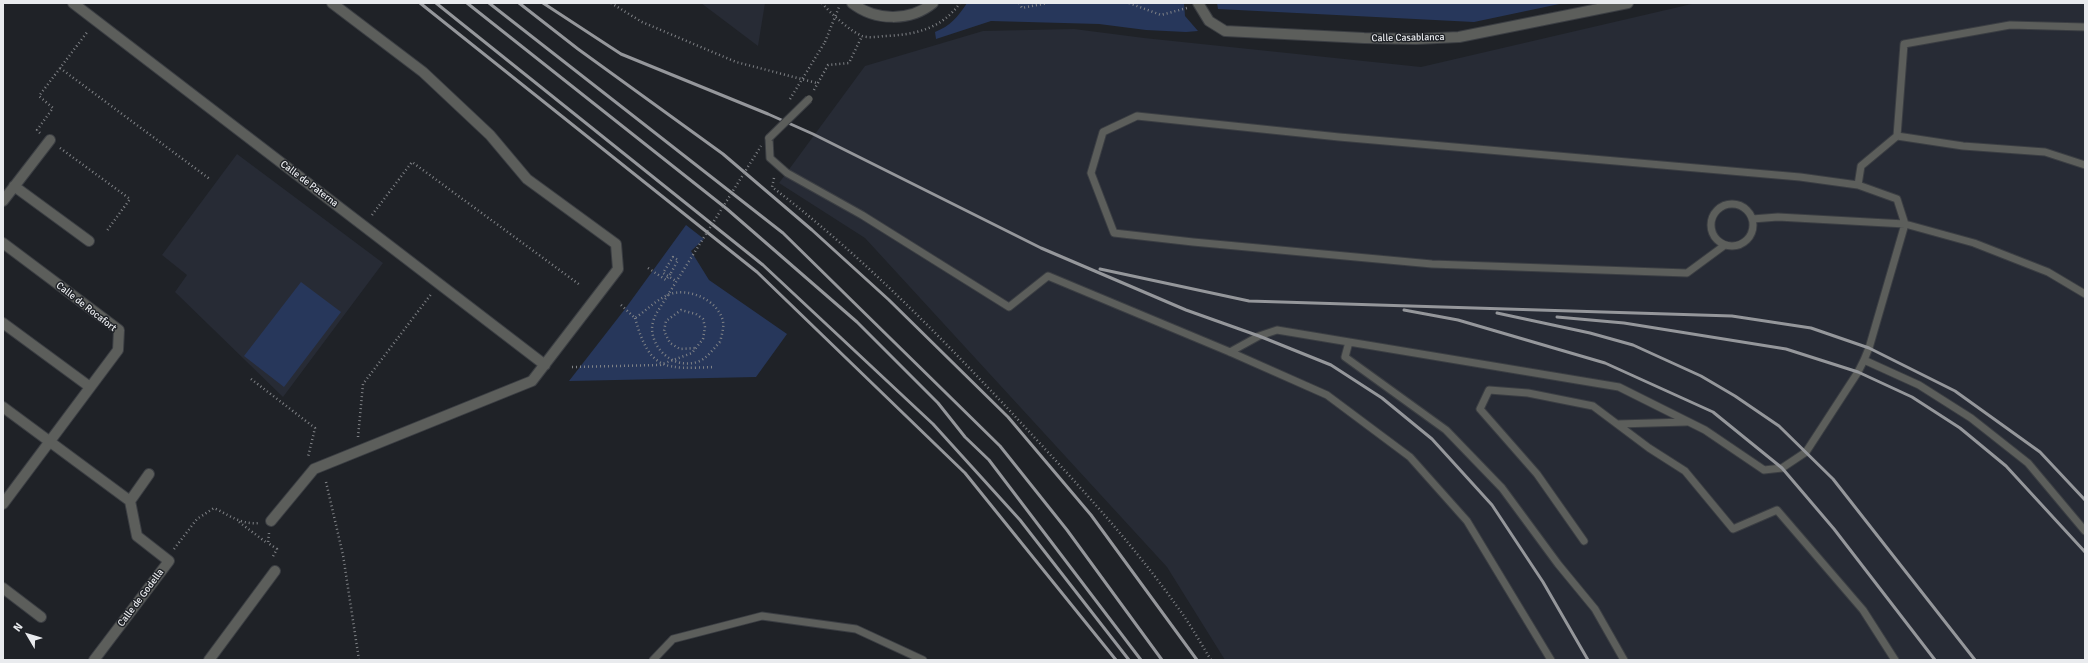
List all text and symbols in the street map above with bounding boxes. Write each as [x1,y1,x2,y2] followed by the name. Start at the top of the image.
[1371,31,1445,45] street label: Calle Casablanca
[278,158,340,210] street label: Calle de Paterna
[53,280,119,334] street label: Calle de Rocafort
[115,567,167,629] street label: Calle de Godella
[8,615,48,655] north arrow
[11,620,26,634] text: N

